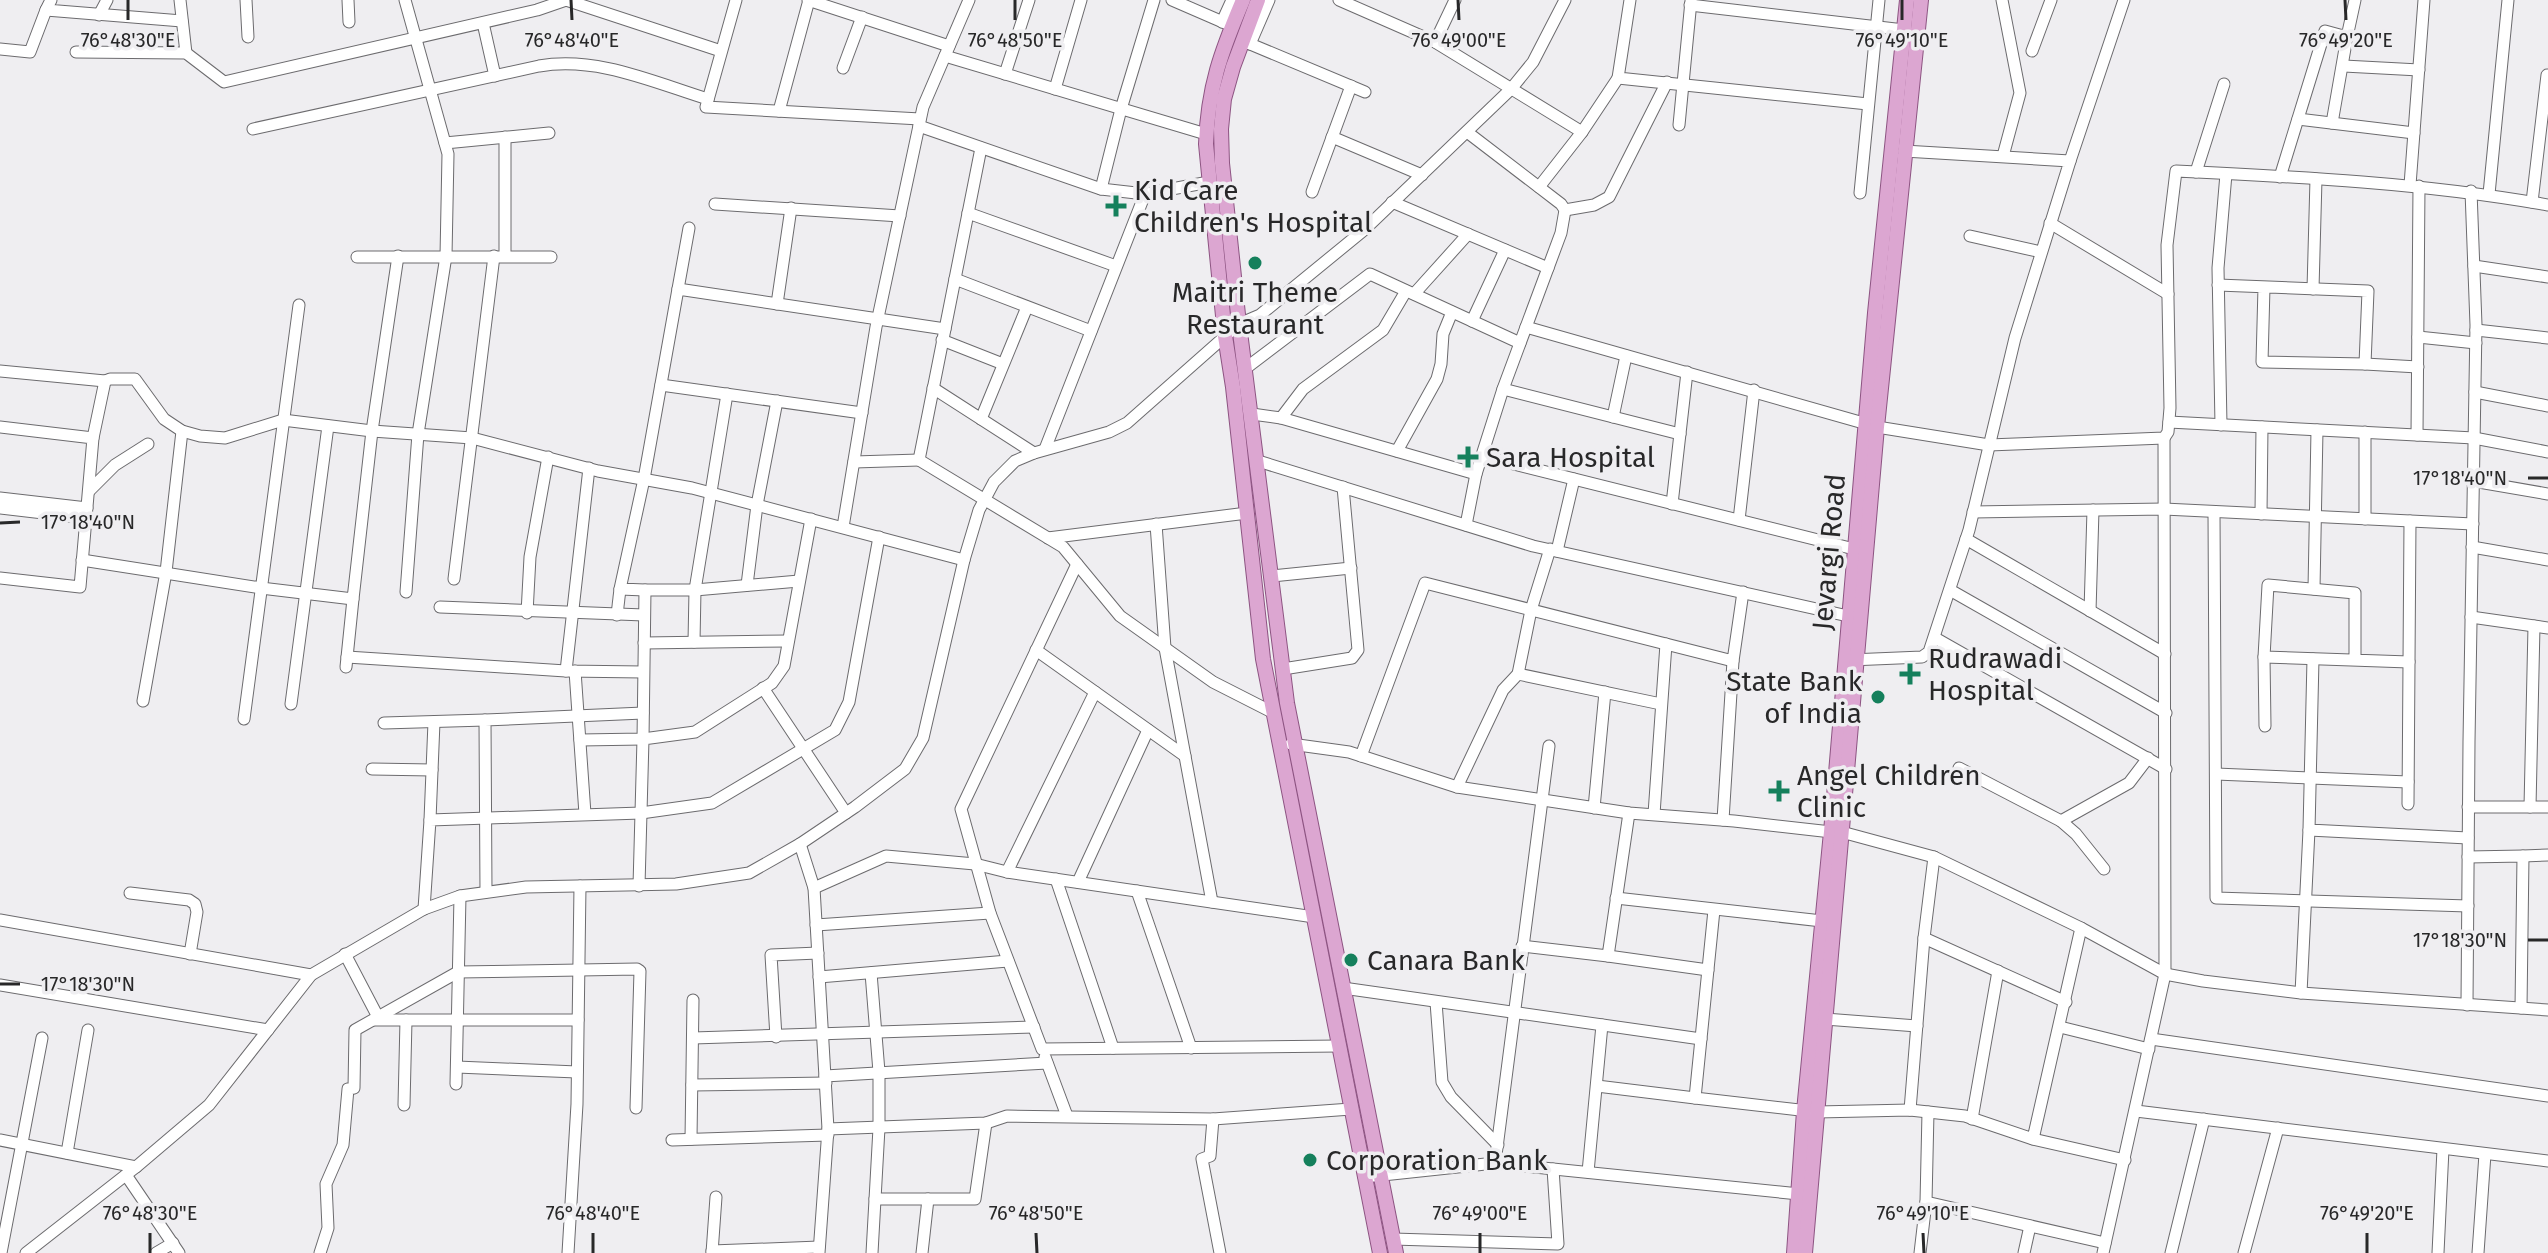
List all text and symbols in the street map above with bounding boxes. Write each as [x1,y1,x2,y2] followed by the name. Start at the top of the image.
[81,28,175,52] text: 76°48'30"E
[525,28,619,52] text: 76°48'40"E
[968,28,1062,52] text: 76°48'50"E
[1411,28,1507,52] text: 76°49'00"E
[1856,28,1948,52] text: 76°49'10"E
[2299,28,2393,52] text: 76°49'20"E
[1134,174,1372,239] place label: Kid Care Children's Hospital
[1105,195,1127,217] marker: Kid Care Children's Hospital
[1246,254,1264,272] marker: Maitri Theme Restaurant
[1172,276,1338,341] place label: Maitri Theme Restaurant
[1486,441,1655,474] place label: Sara Hospital
[1457,446,1479,468] marker: Sara Hospital
[2413,466,2507,490] text: 17°18'40"N
[1806,472,1852,632] street label: Jevargi Road
[41,510,135,534] text: 17°18'40"N
[1928,642,2063,707] place label: Rudrawadi Hospital
[1899,663,1921,685] marker: Rudrawadi Hospital
[1726,665,1863,730] place label: State Bank of India
[1869,688,1887,706] marker: State Bank of India
[1797,759,1981,824] place label: Angel Children Clinic
[1768,780,1790,802] marker: Angel Children Clinic
[2413,928,2507,952] text: 17°18'30"N
[1367,944,1525,977] place label: Canara Bank
[1342,951,1360,969] marker: Canara Bank
[41,972,135,996] text: 17°18'30"N
[1326,1144,1548,1177] place label: Corporation Bank
[1301,1151,1319,1169] marker: Corporation Bank
[103,1201,197,1225] text: 76°48'30"E
[546,1201,640,1225] text: 76°48'40"E
[989,1201,1083,1225] text: 76°48'50"E
[1432,1201,1528,1225] text: 76°49'00"E
[1877,1201,1969,1225] text: 76°49'10"E
[2320,1201,2414,1225] text: 76°49'20"E

